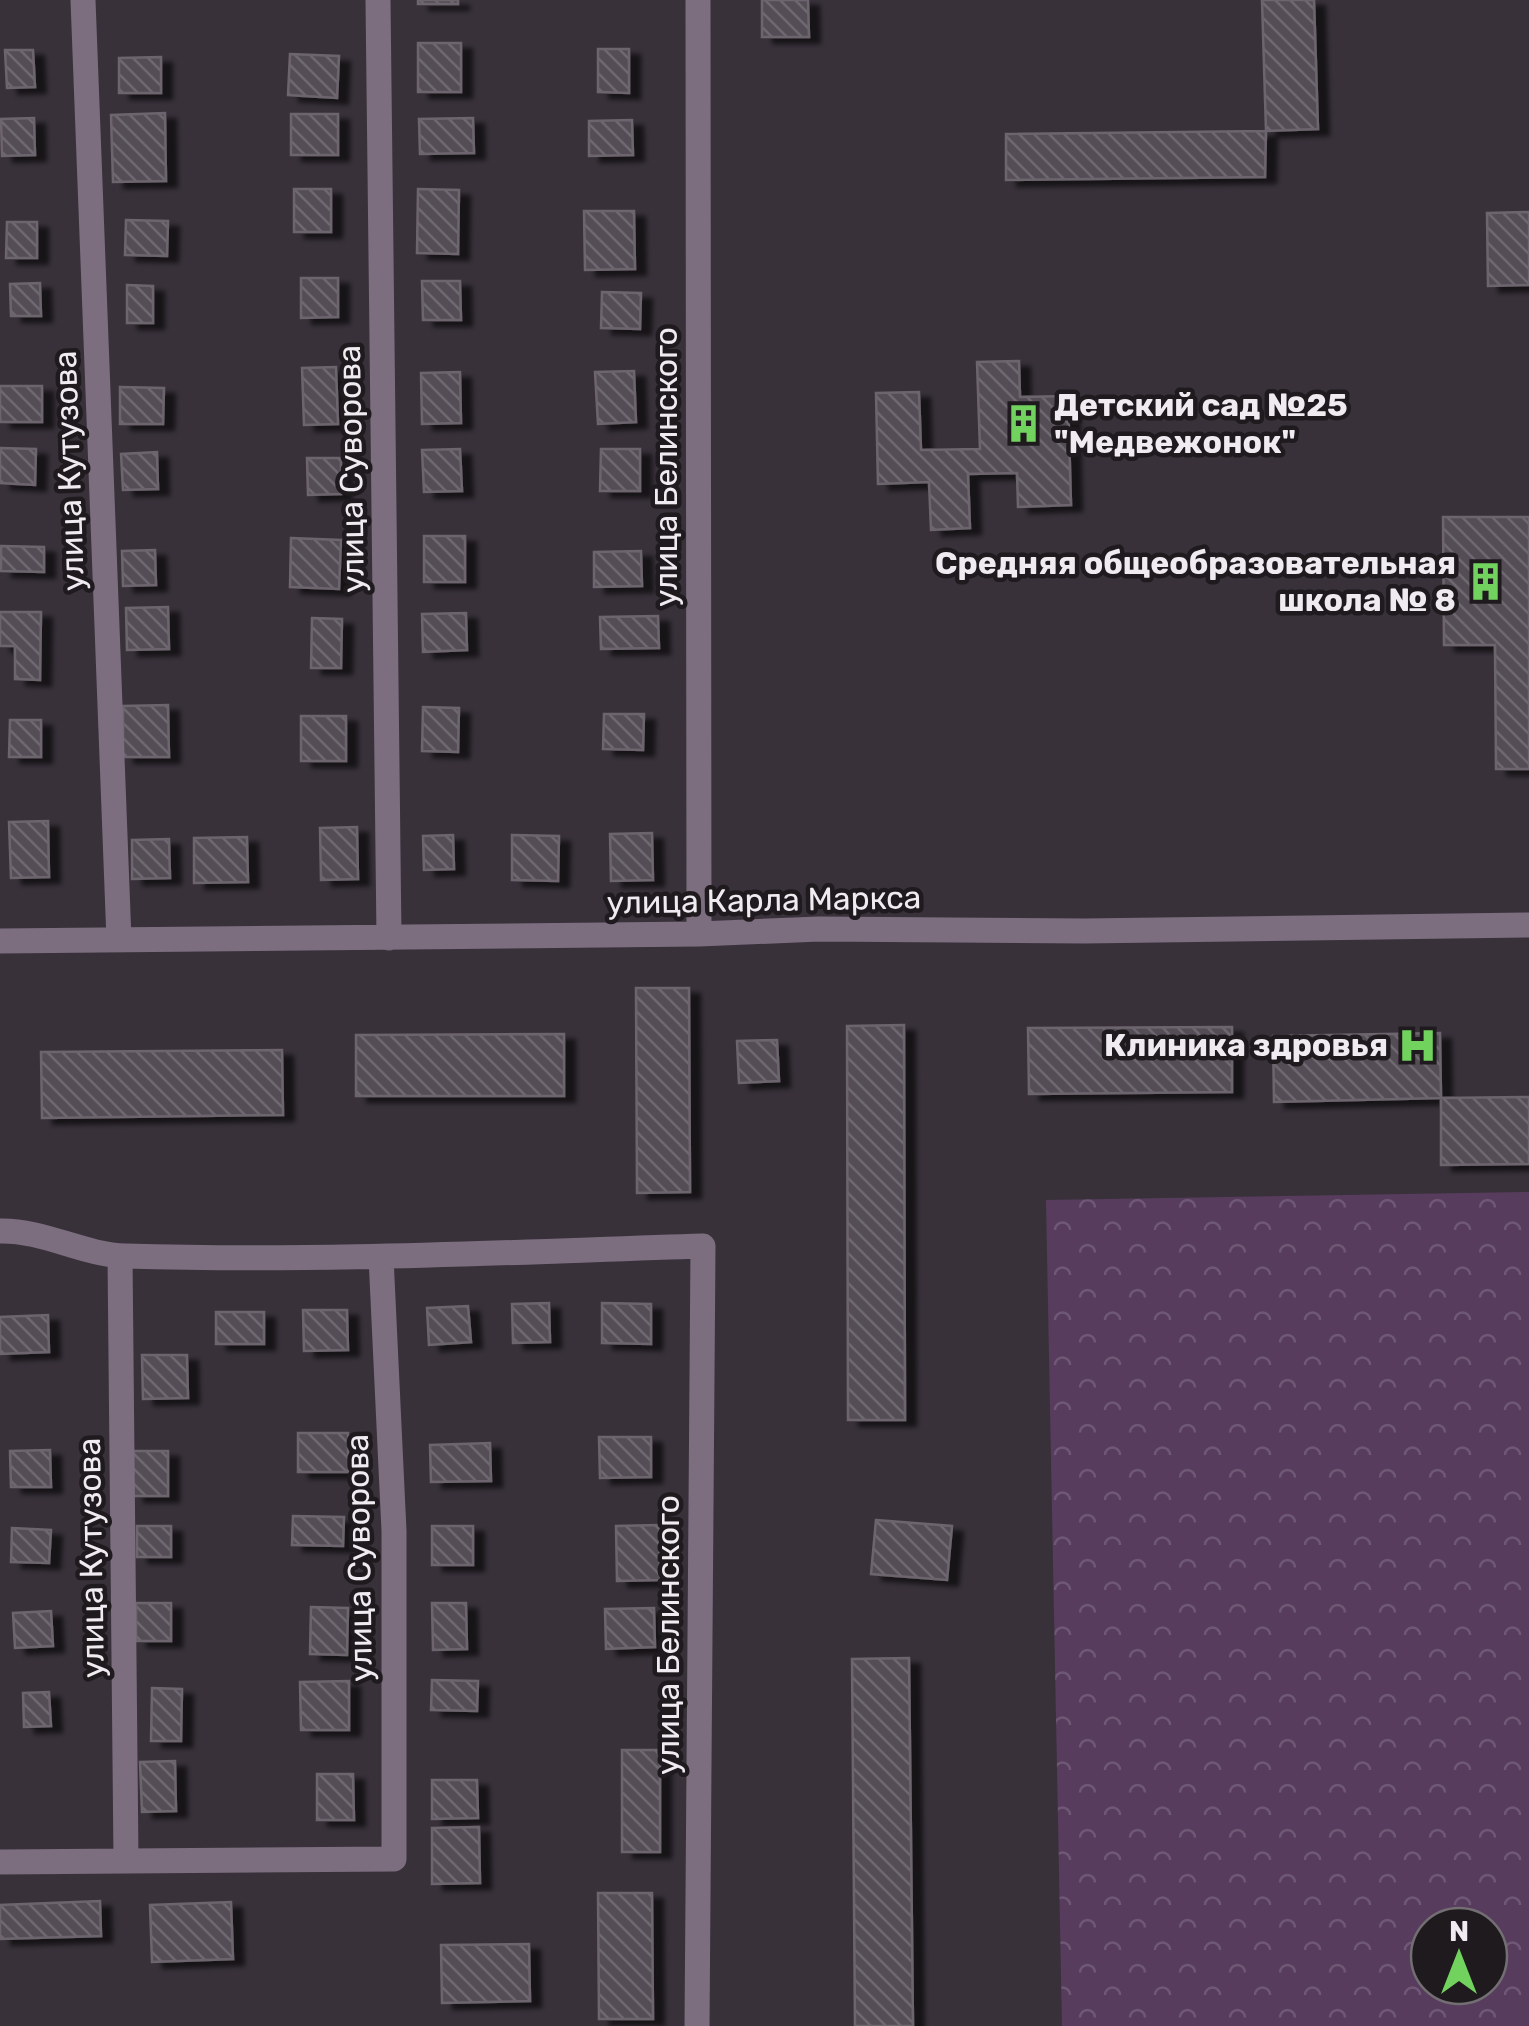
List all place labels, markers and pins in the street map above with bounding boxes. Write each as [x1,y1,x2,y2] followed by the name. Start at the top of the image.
[1054,386,1348,461] place label: Детский сад №25 "Медвежонок"
[1003,402,1045,444] building icon: Детский сад №25 "Медвежонок"
[935,544,1456,619] place label: Средняя общеобразовательная школа № 8
[1465,560,1507,602] building icon: Средняя общеобразовательная школа № 8
[1397,1024,1439,1066] hospital icon: Клиника здровья
[1104,1026,1388,1064] place label: Клиника здровья

